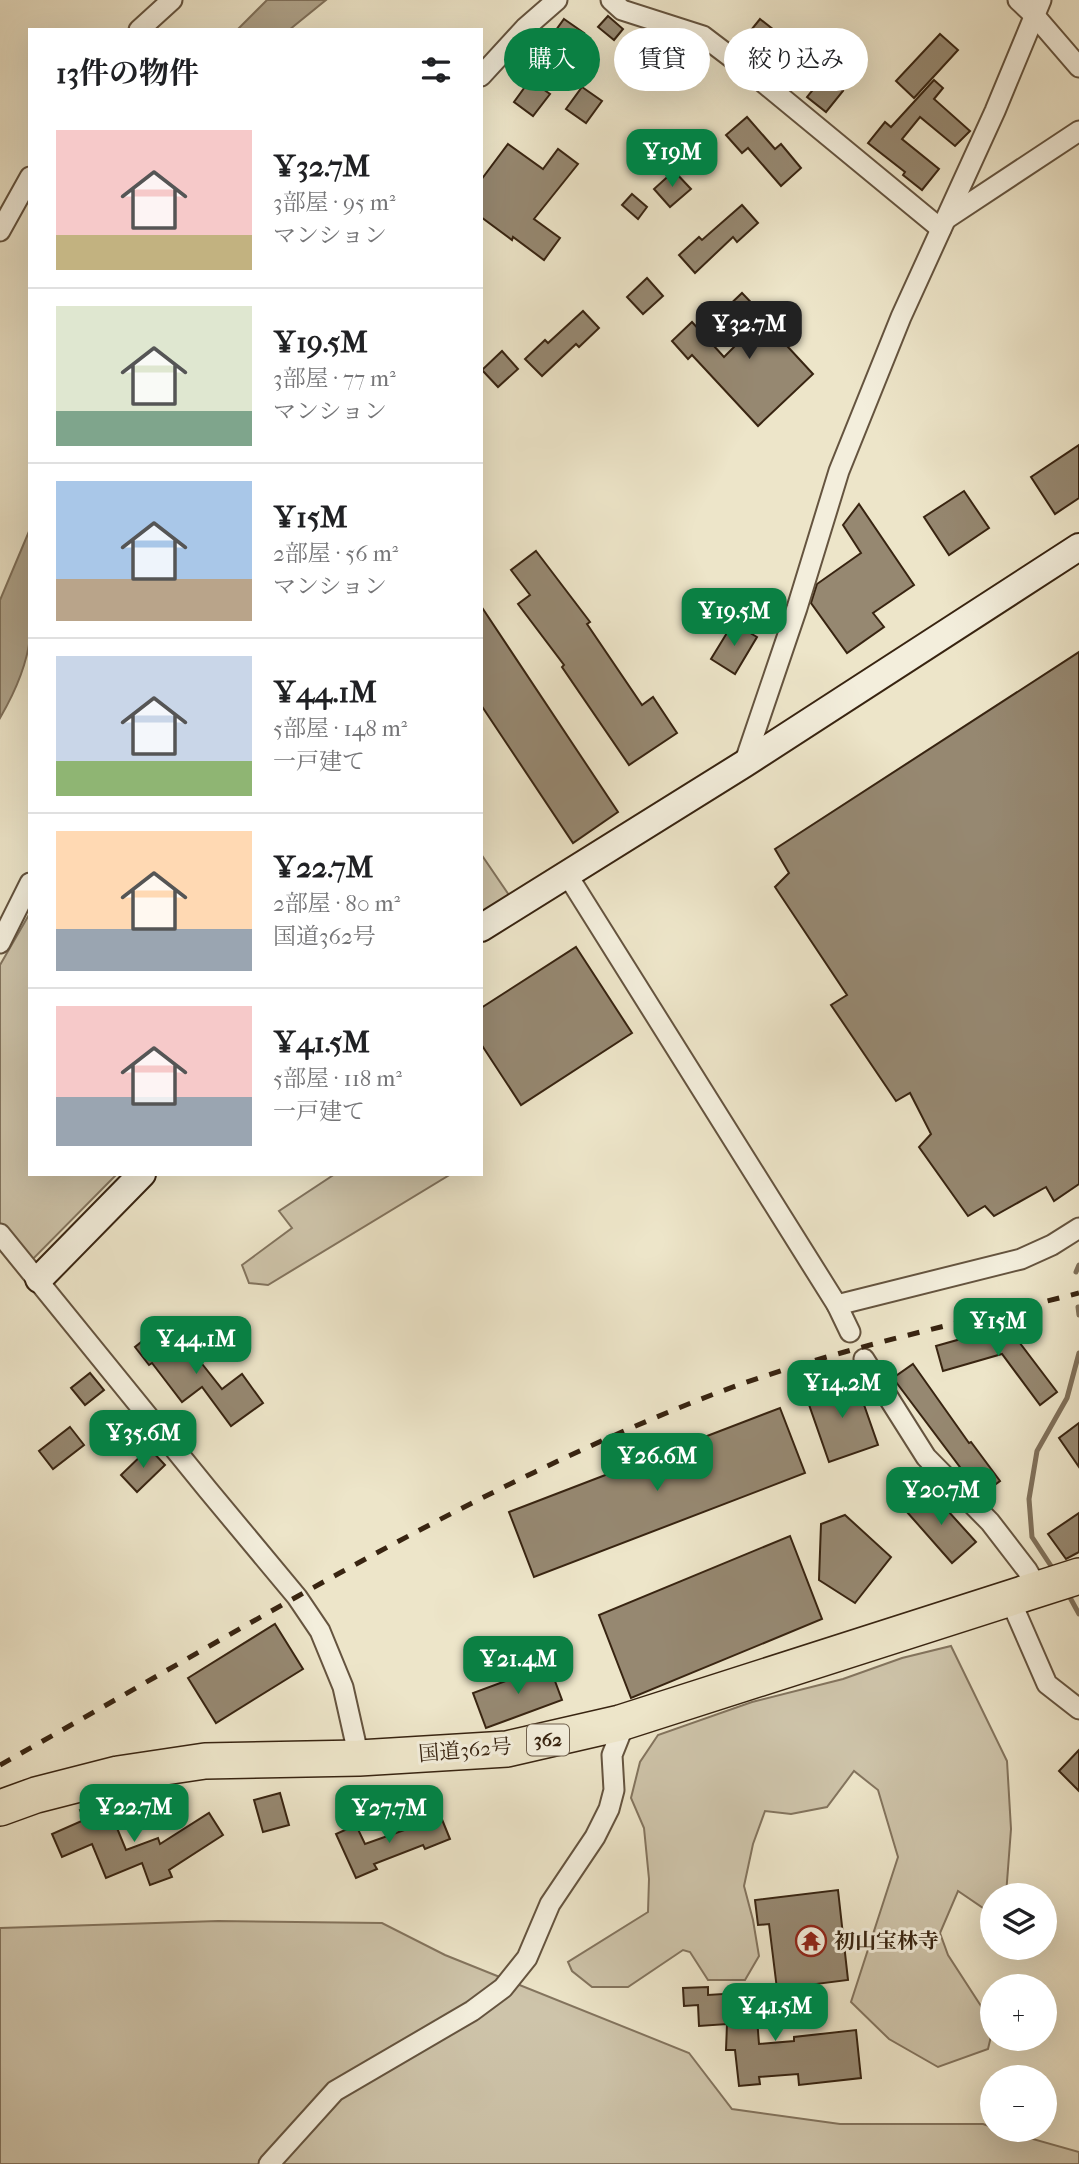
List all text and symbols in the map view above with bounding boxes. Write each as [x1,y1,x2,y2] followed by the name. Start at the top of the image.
[504,28,600,91] chip: 購入
[614,28,710,91] chip: 賃貸
[724,28,868,91] chip: 絞り込み
[417,51,455,89] icon: filters
[56,56,199,91] text: 13件の物件
[631,130,713,189] pin: ¥19M
[642,138,702,165] text: ¥19M
[273,149,370,184] text: ¥32.7M
[112,158,196,242] icon: home
[273,189,395,216] text: 3部屋 · 95 m²
[273,222,387,249] text: マンション
[692,302,806,361] pin: ¥32.7M
[712,310,786,337] text: ¥32.7M
[273,325,368,360] text: ¥19.5M
[112,334,196,418] icon: home
[273,365,396,392] text: 3部屋 · 77 m²
[273,398,387,425] text: マンション
[273,500,347,535] text: ¥15M
[112,509,196,593] icon: home
[273,540,398,567] text: 2部屋 · 56 m²
[273,573,387,600] text: マンション
[677,588,791,648] pin: ¥19.5M
[698,597,770,624] text: ¥19.5M
[273,675,377,710] text: ¥44.1M
[112,684,196,768] icon: home
[273,715,407,742] text: 5部屋 · 148 m²
[273,748,365,775] text: 一戸建て
[273,850,373,885] text: ¥22.7M
[112,859,196,943] icon: home
[273,890,400,917] text: 2部屋 · 80 m²
[273,923,376,950] text: 国道362号
[273,1025,370,1060] text: ¥41.5M
[112,1034,196,1118] icon: home
[273,1065,402,1092] text: 5部屋 · 118 m²
[273,1098,365,1125] text: 一戸建て
[957,1298,1039,1358] pin: ¥15M
[970,1307,1026,1334] text: ¥15M
[139,1316,253,1376] pin: ¥44.1M
[156,1325,236,1352] text: ¥44.1M
[785,1360,899,1420] pin: ¥14.2M
[803,1369,881,1396] text: ¥14.2M
[86,1410,200,1470] pin: ¥35.6M
[105,1419,181,1446] text: ¥35.6M
[600,1434,714,1493] pin: ¥26.6M
[617,1442,697,1469] text: ¥26.6M
[884,1468,998,1527] pin: ¥20.7M
[902,1476,980,1503] text: ¥20.7M
[461,1636,575,1696] pin: ¥21.4M
[479,1645,557,1672] text: ¥21.4M
[527,1724,569,1756] road number: 362
[417,1734,513,1766] street label: 国道362号
[77,1784,191,1844] pin: ¥22.7M
[332,1786,446,1845] pin: ¥27.7M
[96,1793,172,1820] text: ¥22.7M
[351,1794,427,1821] text: ¥27.7M
[980,1883,1057,2142] map controls
[980,1883,1057,1960] button: layers
[794,1924,828,1958] temple icon: 初山宝林寺
[834,1929,939,1953] place label: 初山宝林寺
[980,1974,1057,2051] button: +
[718,1983,832,2043] pin: ¥41.5M
[738,1992,812,2019] text: ¥41.5M
[980,2065,1057,2142] button: −

